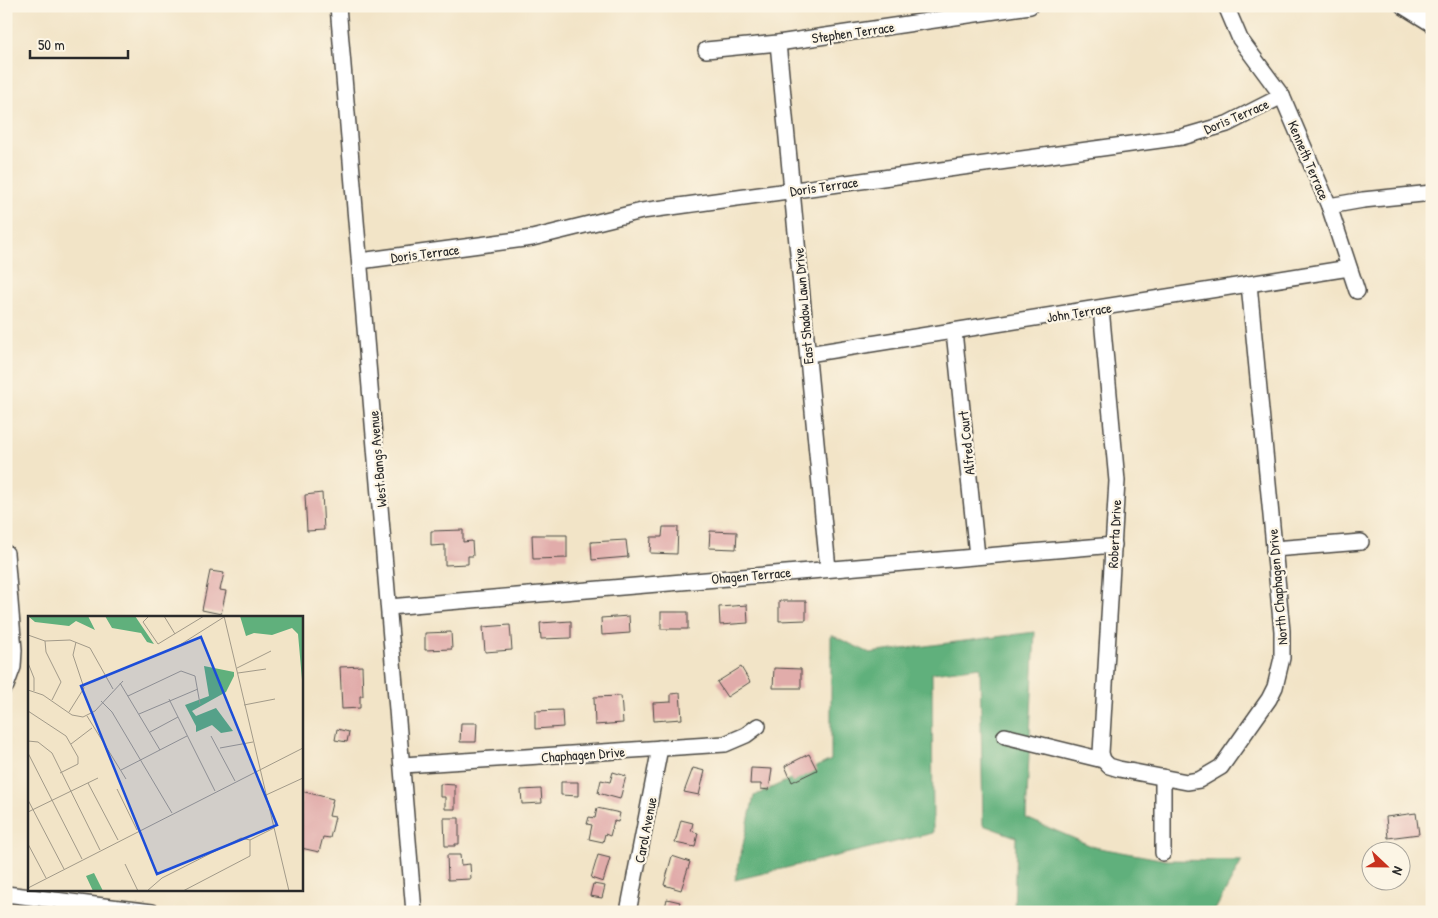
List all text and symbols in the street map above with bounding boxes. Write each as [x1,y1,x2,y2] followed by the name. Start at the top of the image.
[810,17,896,48] street label: Stephen Terrace
[30,28,128,60] scale bar
[38,34,65,55] text: 50 m
[1201,94,1272,138] street label: Doris Terrace
[1284,117,1334,203] street label: Kenneth Terrace
[789,172,860,200] street label: Doris Terrace
[390,239,461,267] street label: Doris Terrace
[788,247,818,365] street label: East Shadow Lawn Drive
[1045,297,1113,327] street label: John Terrace
[363,409,392,508] street label: West Bangs Avenue
[953,410,979,476] street label: Alfred Court
[1103,499,1125,569] street label: Roberta Drive
[1262,528,1293,646] street label: North Chaphagen Drive
[710,562,792,589] street label: Ohagen Terrace
[28,616,302,890] inset map
[540,742,626,767] street label: Chaphagen Drive
[629,795,661,865] street label: Carol Avenue
[1360,840,1410,890] north arrow
[1388,864,1409,879] text: N

